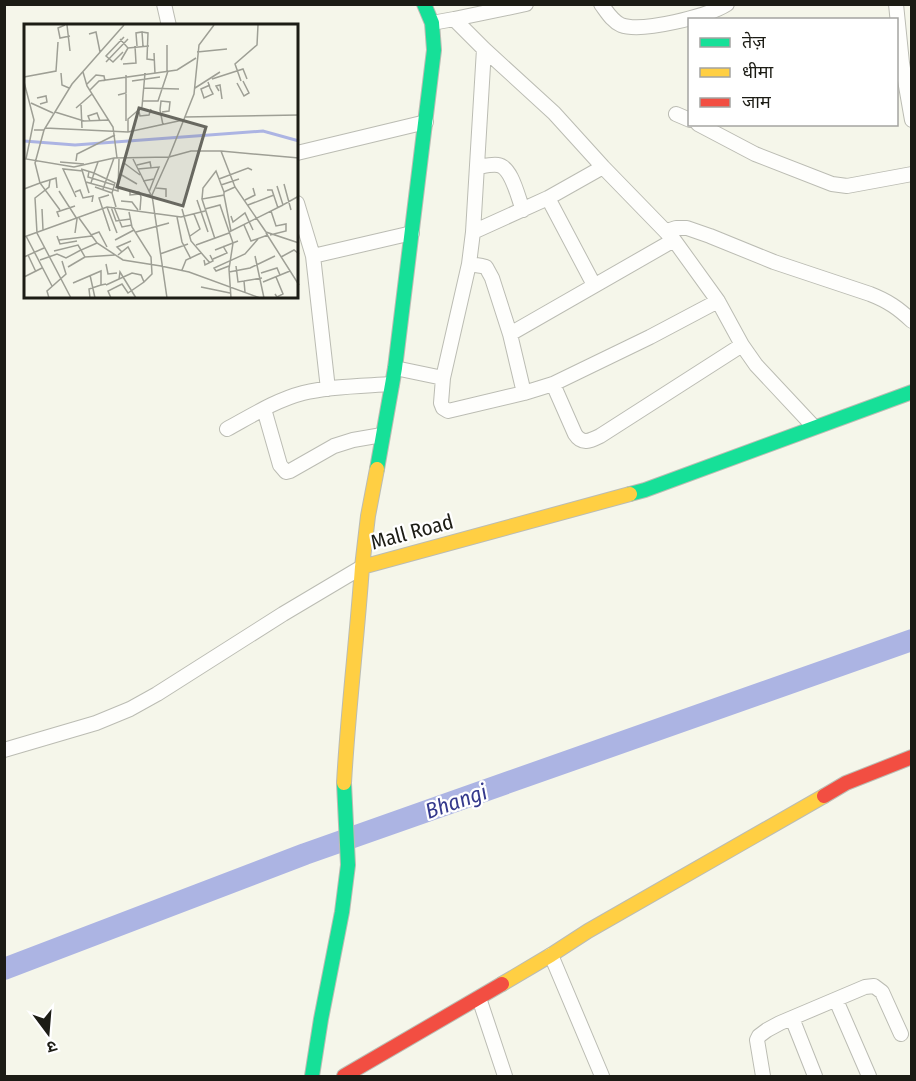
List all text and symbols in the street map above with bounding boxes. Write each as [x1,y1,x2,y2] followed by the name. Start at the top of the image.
[688,18,898,126] legend
[24,24,298,298] inset map
[742,31,766,53] text: तेज़
[742,61,773,83] text: धीमा
[742,91,772,113] text: जाम
[368,508,456,556] street label: Mall Road
[422,778,491,825] water label: Bhangi
[18,1003,78,1063] north arrow
[44,1037,59,1058] text: उ

